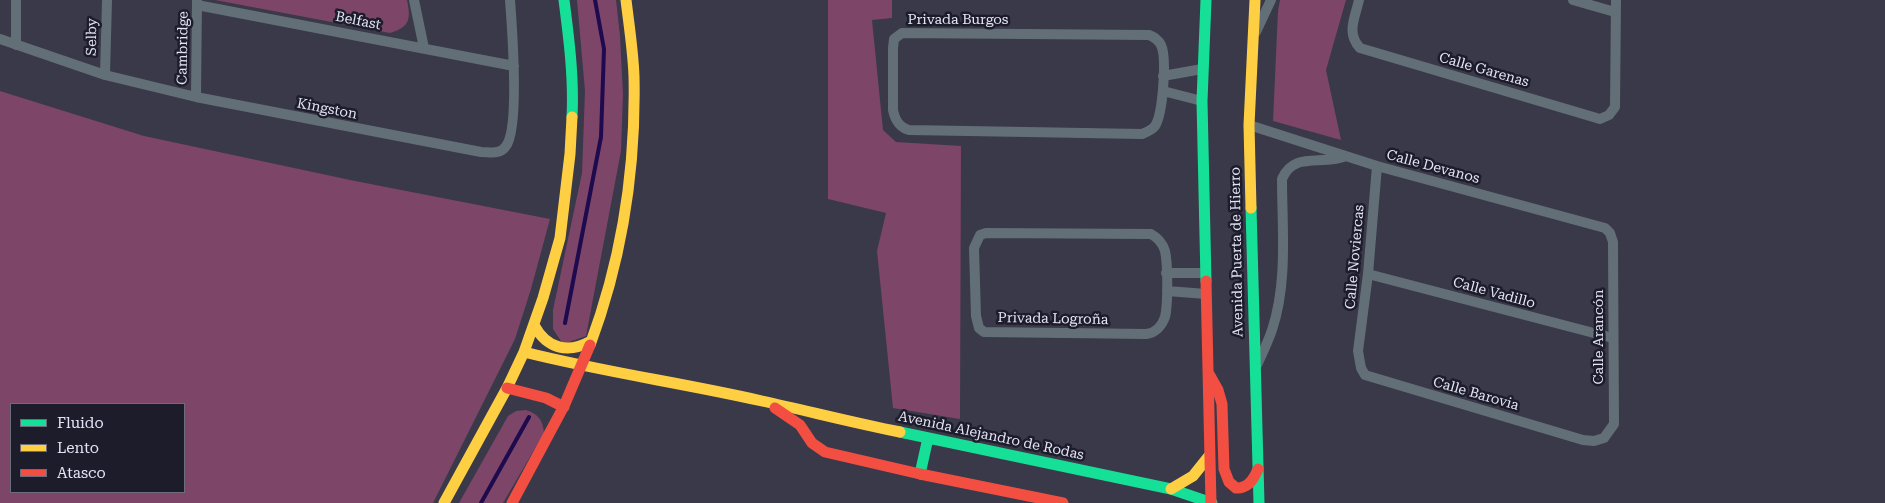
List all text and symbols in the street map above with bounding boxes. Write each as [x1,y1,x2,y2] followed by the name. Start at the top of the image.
[334,8,382,34] street label: Belfast
[174,11,192,85] street label: Cambridge
[908,12,1008,28] street label: Privada Burgos
[83,18,101,56] street label: Selby
[1437,49,1531,91] street label: Calle Garenas
[295,95,359,123] street label: Kingston
[1385,147,1481,187] street label: Calle Devanos
[1227,167,1247,337] street label: Avenida Puerta de Hierro
[1342,204,1368,310] street label: Calle Noviercas
[1451,274,1537,312] street label: Calle Vadillo
[1591,290,1607,384] street label: Calle Arancón
[998,310,1108,328] street label: Privada Logroña
[1431,374,1521,414] street label: Calle Barovia
[10,403,185,493] legend
[897,408,1085,464] street label: Avenida Alejandro de Rodas
[57,414,104,432] text: Fluido
[57,439,99,457] text: Lento
[57,464,106,482] text: Atasco

